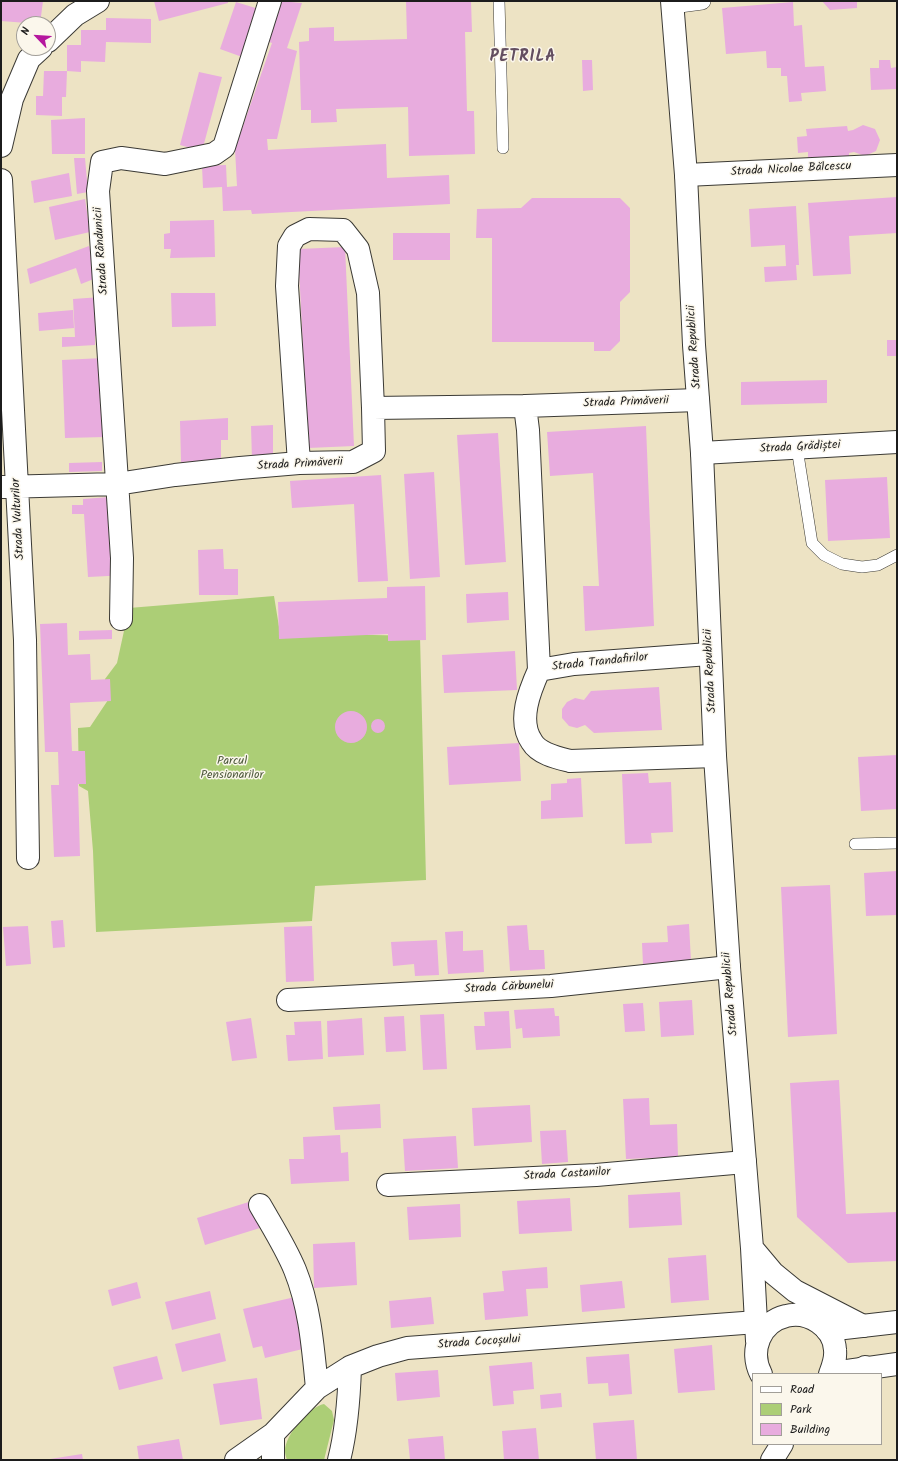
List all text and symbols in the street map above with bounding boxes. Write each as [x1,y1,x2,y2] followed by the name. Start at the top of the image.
[16,16,56,56] north arrow
[16,24,36,38] text: N
[490,48,556,68] district label: PETRILA
[730,160,852,180] street label: Strada Nicolae Bălcescu
[92,207,112,295] street label: Strada Rândunicii
[685,305,705,389] street label: Strada Republicii
[583,394,669,412] street label: Strada Primăverii
[759,439,841,457] street label: Strada Grădiștei
[257,456,343,474] street label: Strada Primăverii
[10,478,28,560] street label: Strada Vulturilor
[702,629,720,713] street label: Strada Republicii
[551,651,649,675] street label: Strada Trandafirilor
[201,755,263,783] park label: Parcul Pensionarilor
[720,951,742,1037] street label: Strada Republicii
[464,978,554,998] street label: Strada Cărbunelui
[523,1166,611,1184] street label: Strada Castanilor
[437,1333,521,1353] street label: Strada Cocoșului
[752,1373,882,1445] legend
[790,1380,814,1399] text: Road
[790,1400,812,1419] text: Park
[790,1420,830,1439] text: Building

